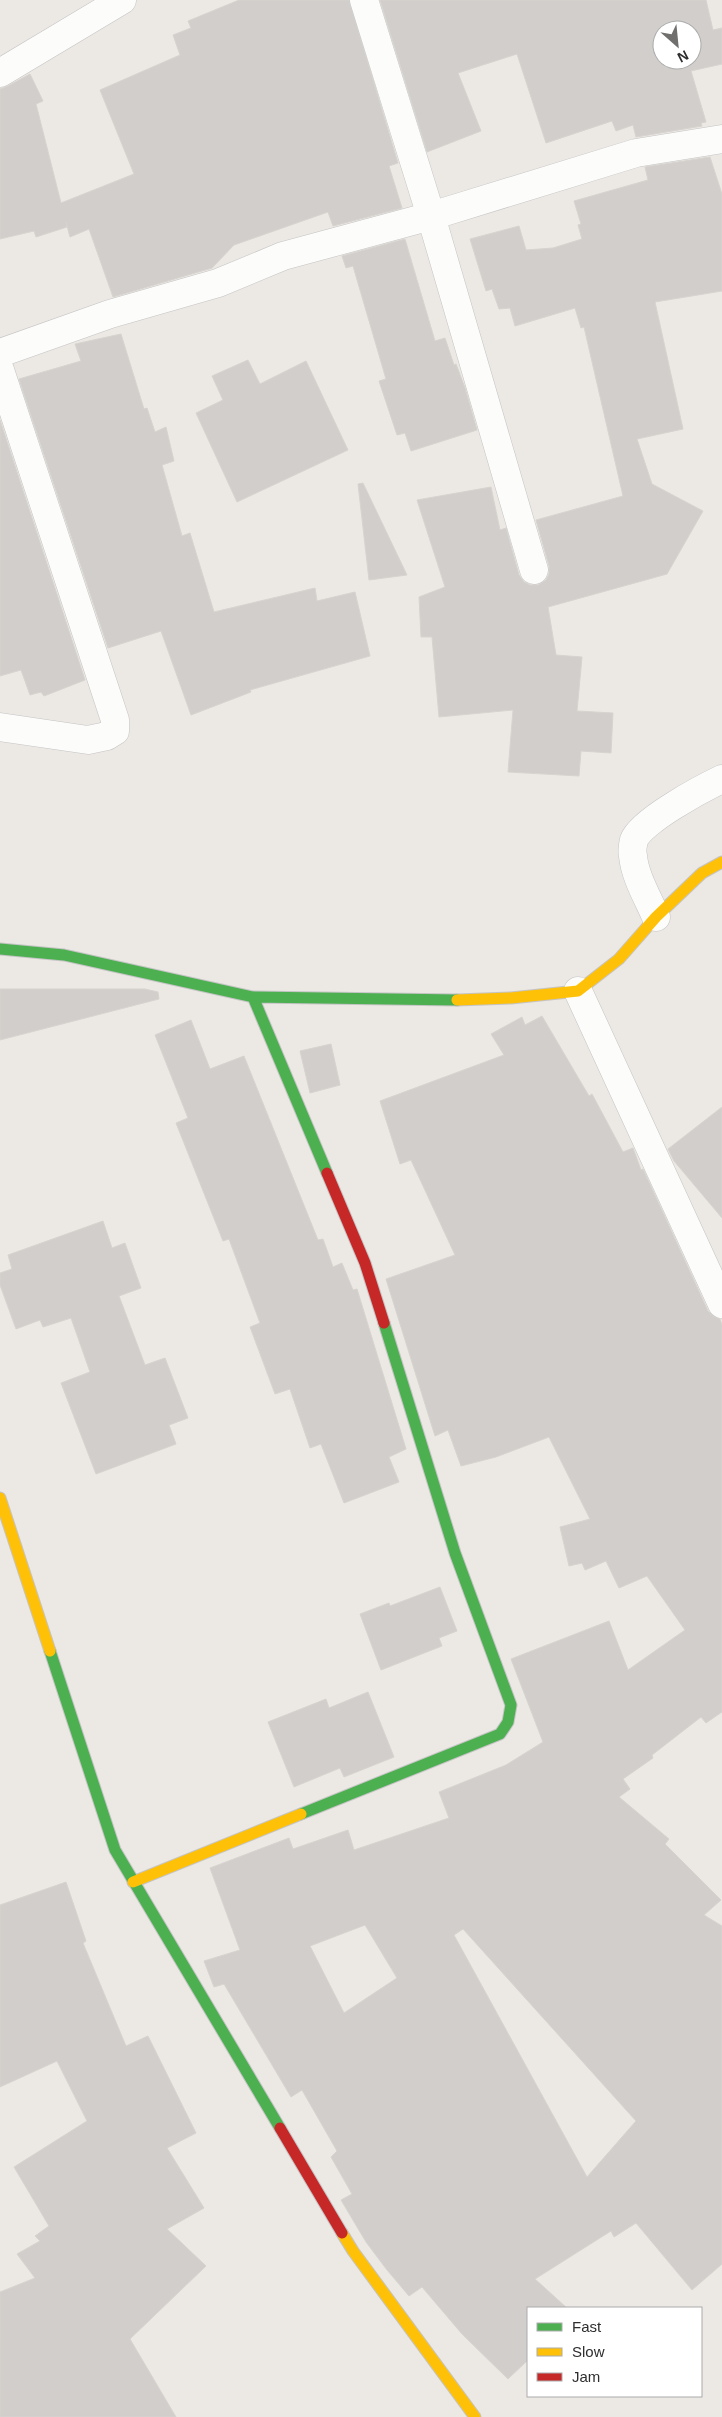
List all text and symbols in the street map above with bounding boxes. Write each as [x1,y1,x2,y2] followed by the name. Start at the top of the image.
[652,20,702,70] north arrow
[675,47,691,66] text: N
[527,2307,702,2397] legend
[572,2318,602,2335] text: Fast
[572,2343,605,2360] text: Slow
[572,2368,600,2385] text: Jam

